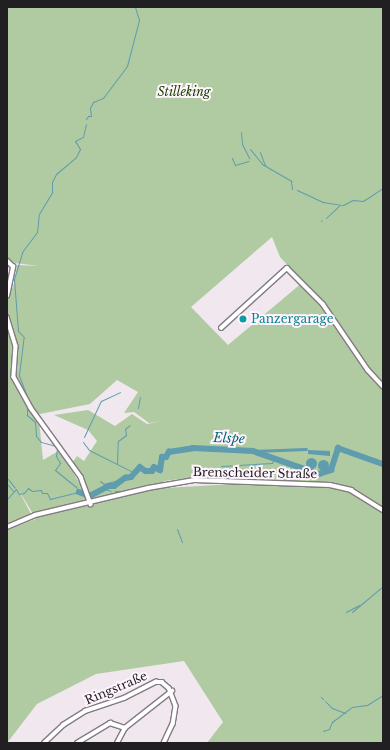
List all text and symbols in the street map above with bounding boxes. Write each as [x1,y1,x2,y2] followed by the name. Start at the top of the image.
[158,85,210,99] park label: Stilleking
[251,312,334,326] place label: Panzergarage
[238,314,248,324] marker: Panzergarage
[213,431,245,447] water label: Elspe
[192,465,318,481] street label: Brenscheider Straße
[83,668,149,708] street label: Ringstraße

